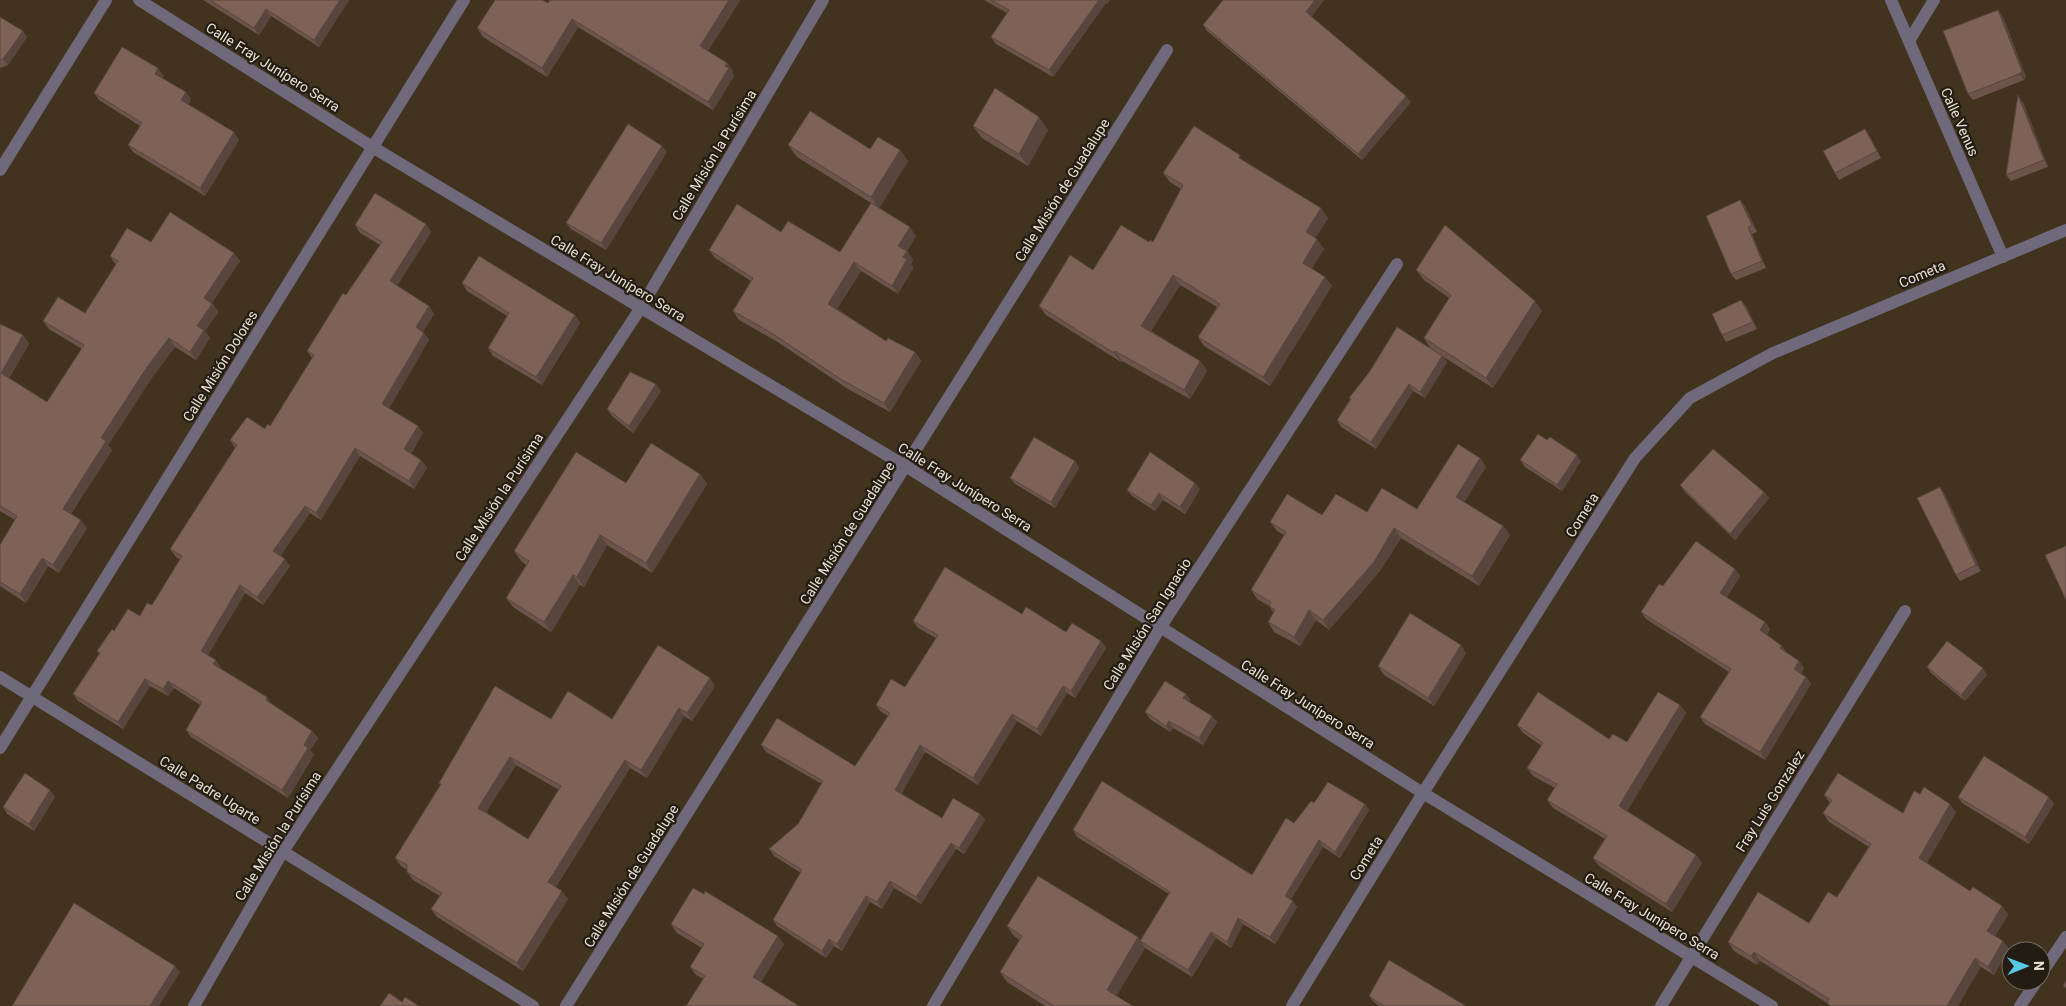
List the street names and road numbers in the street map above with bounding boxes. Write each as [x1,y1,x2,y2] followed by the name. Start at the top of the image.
[203,19,343,115] street label: Calle Fray Junípero Serra
[1938,85,1982,159] street label: Calle Venus
[669,87,759,223] street label: Calle Misión la Purísima
[1011,116,1113,264] street label: Calle Misión de Guadalupe
[548,231,688,325] street label: Calle Fray Junípero Serra
[1896,257,1948,291] street label: Cometa
[179,308,261,424] street label: Calle Misión Dolores
[452,430,546,564] street label: Calle Misión la Purísima
[895,439,1035,535] street label: Calle Fray Junípero Serra
[796,459,898,607] street label: Calle Misión de Guadalupe
[1562,490,1602,540] street label: Cometa
[1100,555,1194,693] street label: Calle Misión San Ignacio
[1238,656,1378,752] street label: Calle Fray Junípero Serra
[1732,747,1808,855] street label: Fray Luis Gonzalez
[157,753,263,827] street label: Calle Padre Ugarte
[232,768,324,904] street label: Calle Misión la Purísima
[580,802,682,950] street label: Calle Misión de Guadalupe
[1346,833,1386,883] street label: Cometa
[1582,869,1722,963] street label: Calle Fray Junípero Serra

